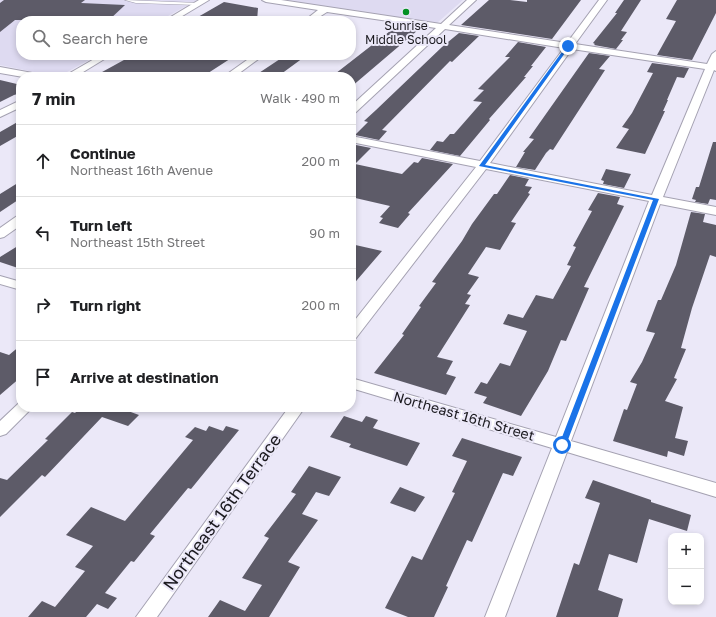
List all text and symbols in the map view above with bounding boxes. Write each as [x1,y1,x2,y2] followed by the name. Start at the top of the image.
[401,7,411,17] marker: Sunrise Middle School
[16,16,356,60] search box
[365,18,447,47] place label: Sunrise Middle School
[30,27,52,49] icon: search
[62,29,148,47] text: Search here
[559,37,577,55] route end
[32,88,75,109] text: 7 min
[260,90,340,106] text: Walk · 490 m
[70,144,136,162] text: Continue
[32,150,54,172] icon: ahead
[302,153,340,169] text: 200 m
[70,162,213,178] text: Northeast 16th Avenue
[70,216,132,234] text: Turn left
[32,222,54,244] icon: left
[309,225,340,241] text: 90 m
[70,234,205,250] text: Northeast 15th Street
[32,294,54,316] icon: right
[70,296,141,314] text: Turn right
[302,297,340,313] text: 200 m
[32,366,54,388] icon: arrive
[70,368,219,386] text: Arrive at destination
[392,387,537,444] street label: Northeast 16th Street
[158,430,285,594] street label: Northeast 16th Terrace
[553,436,571,454] route start
[668,533,704,605] map controls
[668,533,704,569] button: +
[668,569,704,605] button: −

